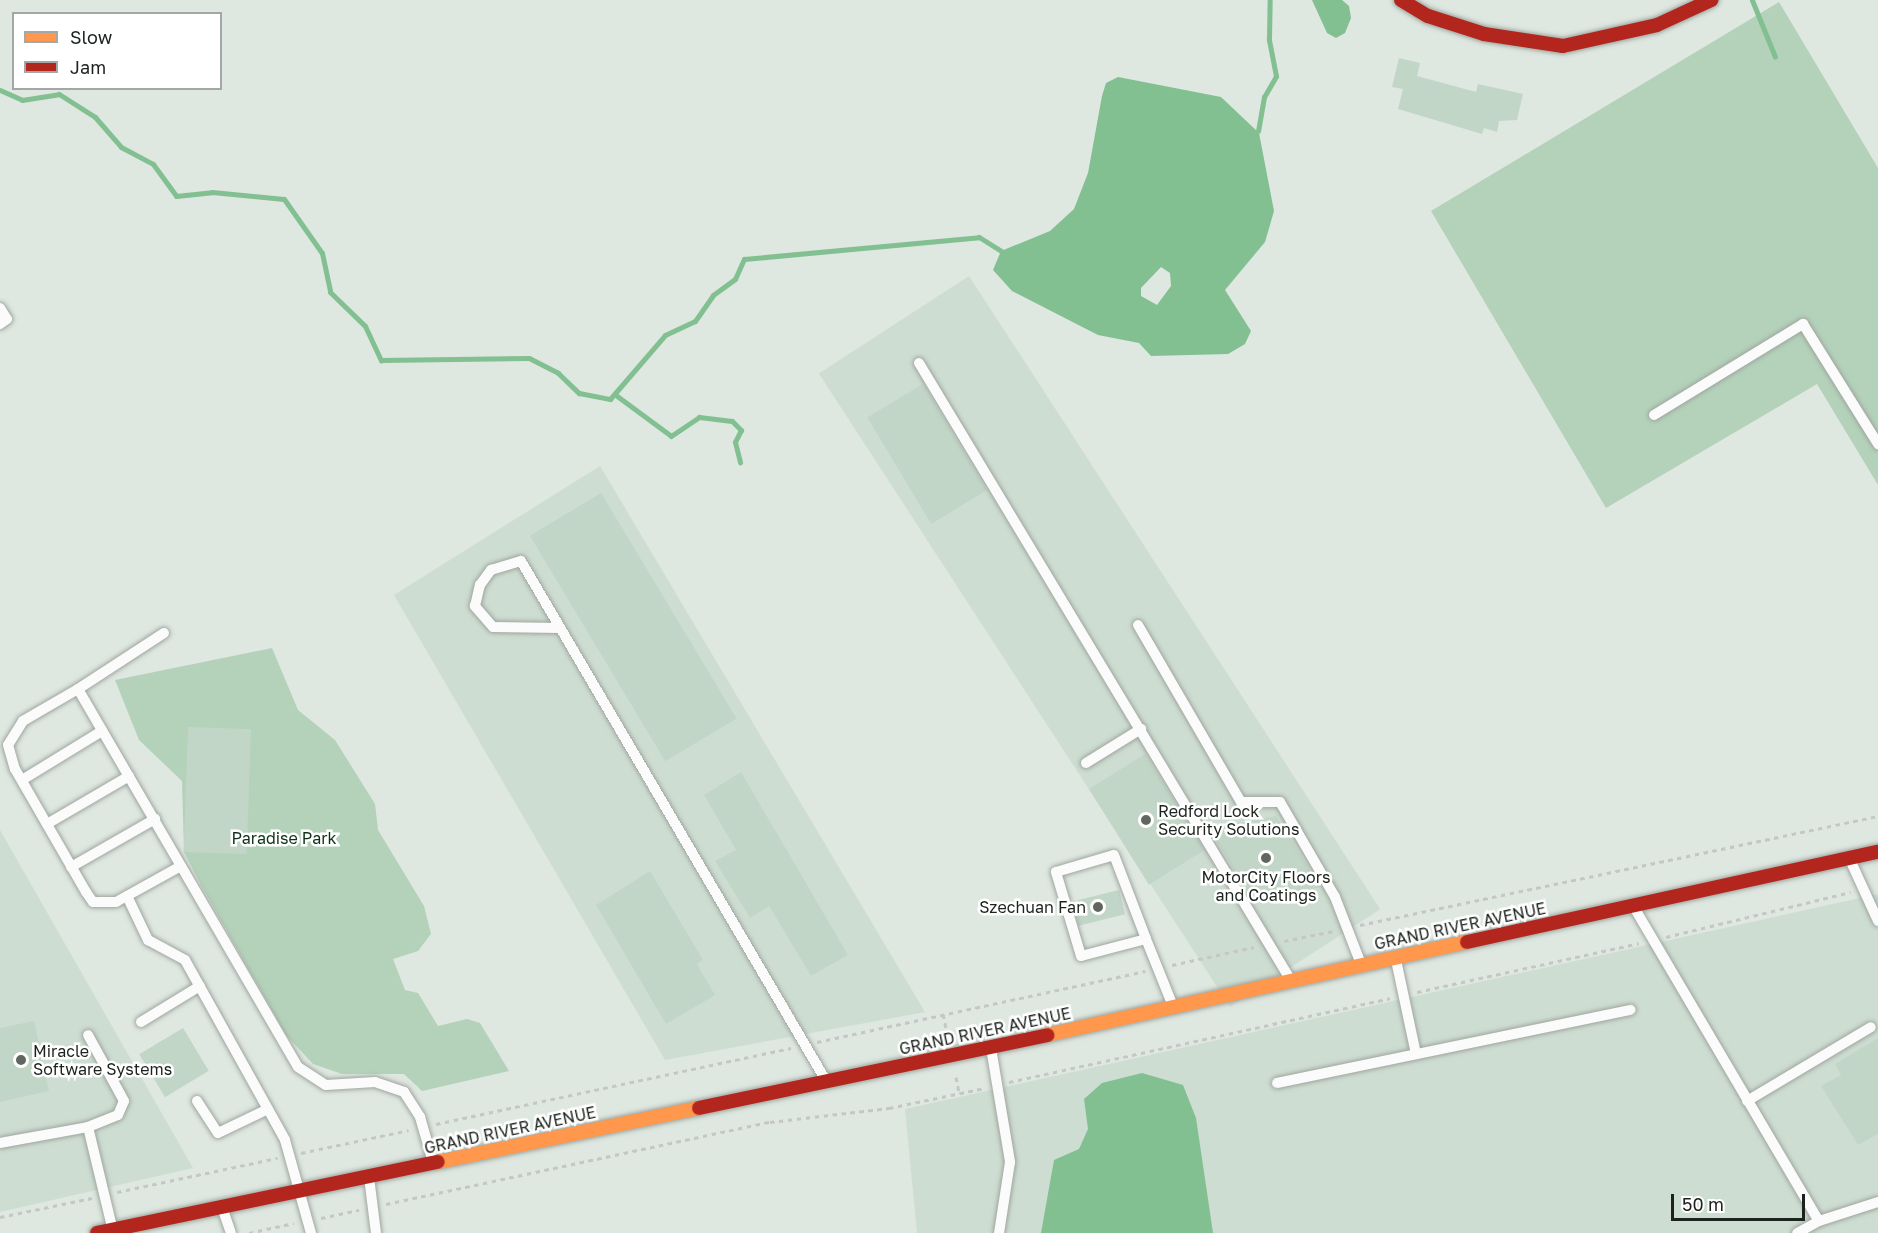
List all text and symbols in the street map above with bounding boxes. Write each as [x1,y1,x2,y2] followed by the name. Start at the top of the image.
[12,12,222,90] legend
[70,26,112,48] text: Slow
[70,56,106,78] text: Jam
[1158,801,1299,839] place label: Redford Lock Security Solutions
[1139,813,1153,827] marker: Redford Lock Security Solutions
[231,828,337,848] park label: Paradise Park
[1259,851,1273,865] marker: MotorCity Floors and Coatings
[1202,867,1330,905] place label: MotorCity Floors and Coatings
[979,897,1086,917] place label: Szechuan Fan
[1372,898,1548,954] street label: GRAND RIVER AVENUE
[1091,900,1105,914] marker: Szechuan Fan
[897,1003,1073,1059] street label: GRAND RIVER AVENUE
[33,1041,172,1079] place label: Miracle Software Systems
[14,1053,28,1067] marker: Miracle Software Systems
[422,1102,598,1158] street label: GRAND RIVER AVENUE
[1674,1182,1808,1220] scale bar
[1682,1193,1724,1215] text: 50 m

